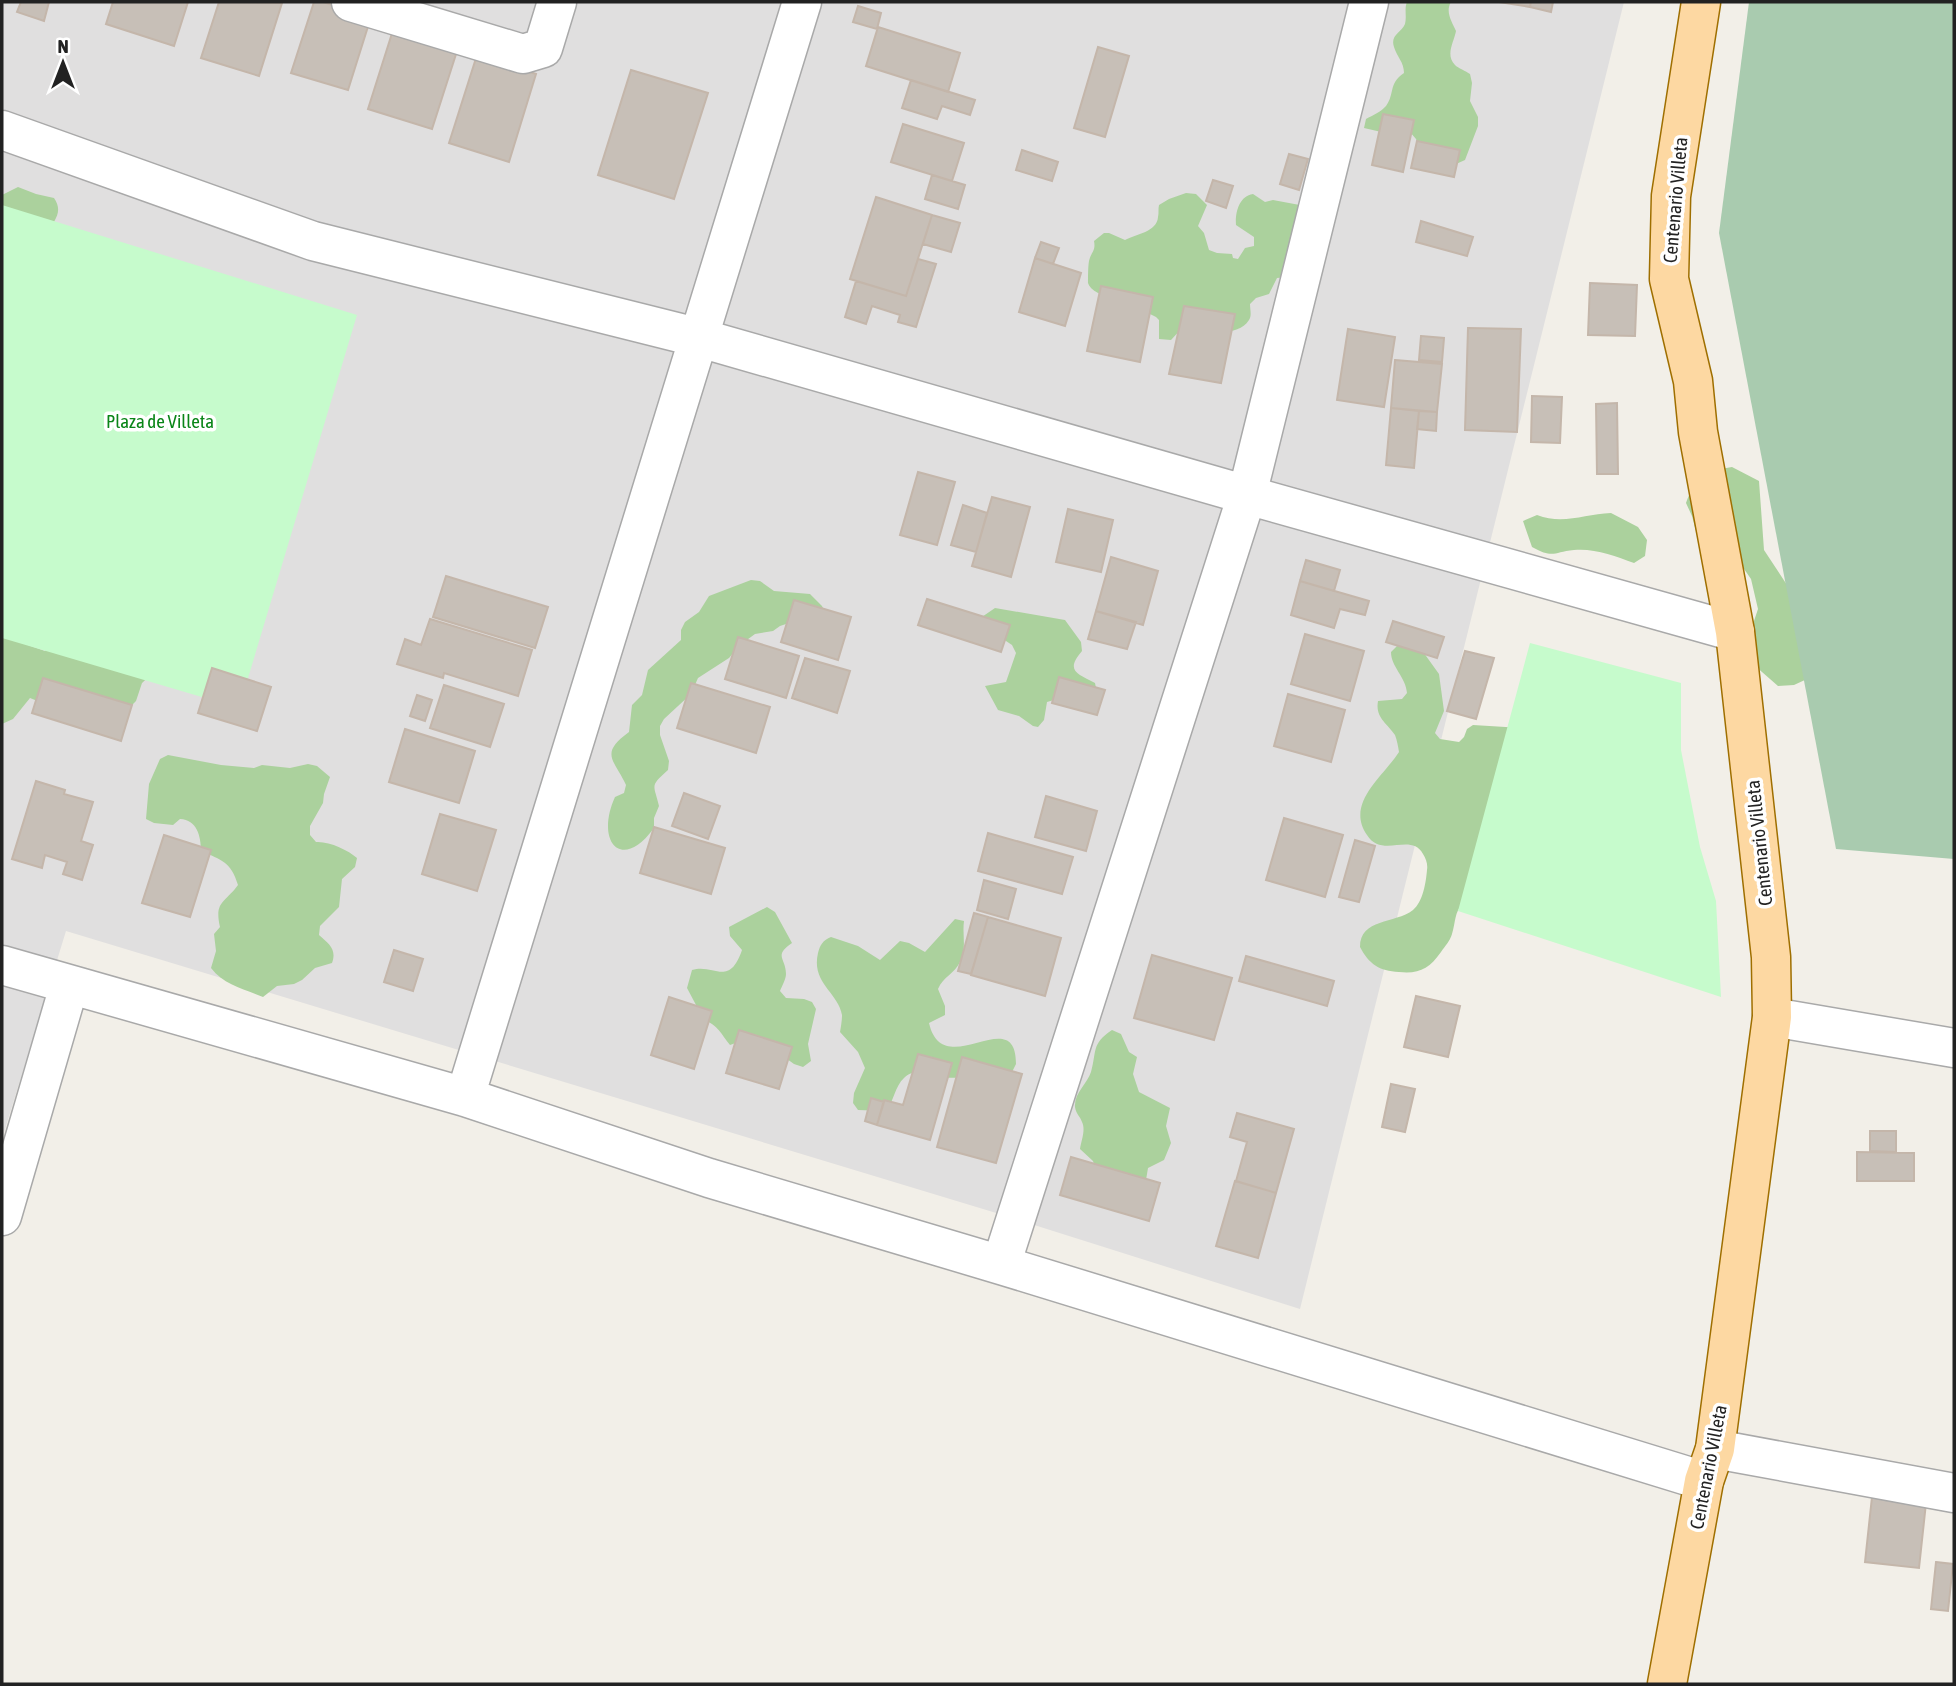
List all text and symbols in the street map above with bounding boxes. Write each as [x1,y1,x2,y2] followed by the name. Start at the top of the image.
[28,28,98,98] north arrow
[57,35,69,57] text: N
[1659,136,1691,264] street label: Centenario Villeta
[106,410,214,432] park label: Plaza de Villeta
[1741,779,1777,907] street label: Centenario Villeta
[1685,1403,1731,1531] street label: Centenario Villeta

